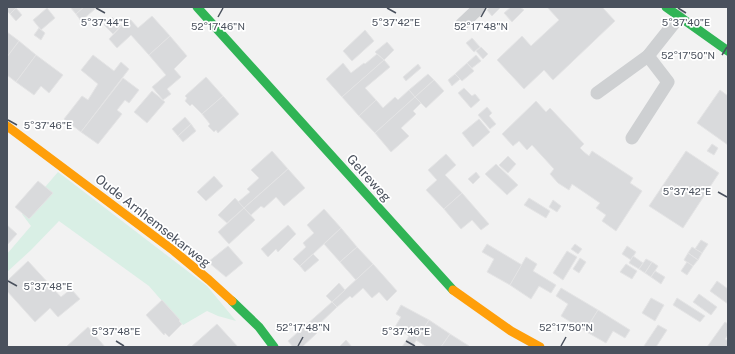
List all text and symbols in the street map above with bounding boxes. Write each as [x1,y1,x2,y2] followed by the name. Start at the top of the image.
[81,16,129,28] text: 5°37'44"E
[372,16,420,28] text: 5°37'42"E
[662,16,710,28] text: 5°37'40"E
[191,20,245,32] text: 52°17'46"N
[454,20,508,32] text: 52°17'48"N
[661,49,715,61] text: 52°17'50"N
[24,119,72,131] text: 5°37'46"E
[344,151,394,205] street label: Gelreweg
[92,171,214,271] street label: Oude Arnhemsekarweg
[663,185,711,197] text: 5°37'42"E
[24,280,72,292] text: 5°37'48"E
[276,321,330,333] text: 52°17'48"N
[539,321,593,333] text: 52°17'50"N
[92,325,140,337] text: 5°37'48"E
[382,325,430,337] text: 5°37'46"E

